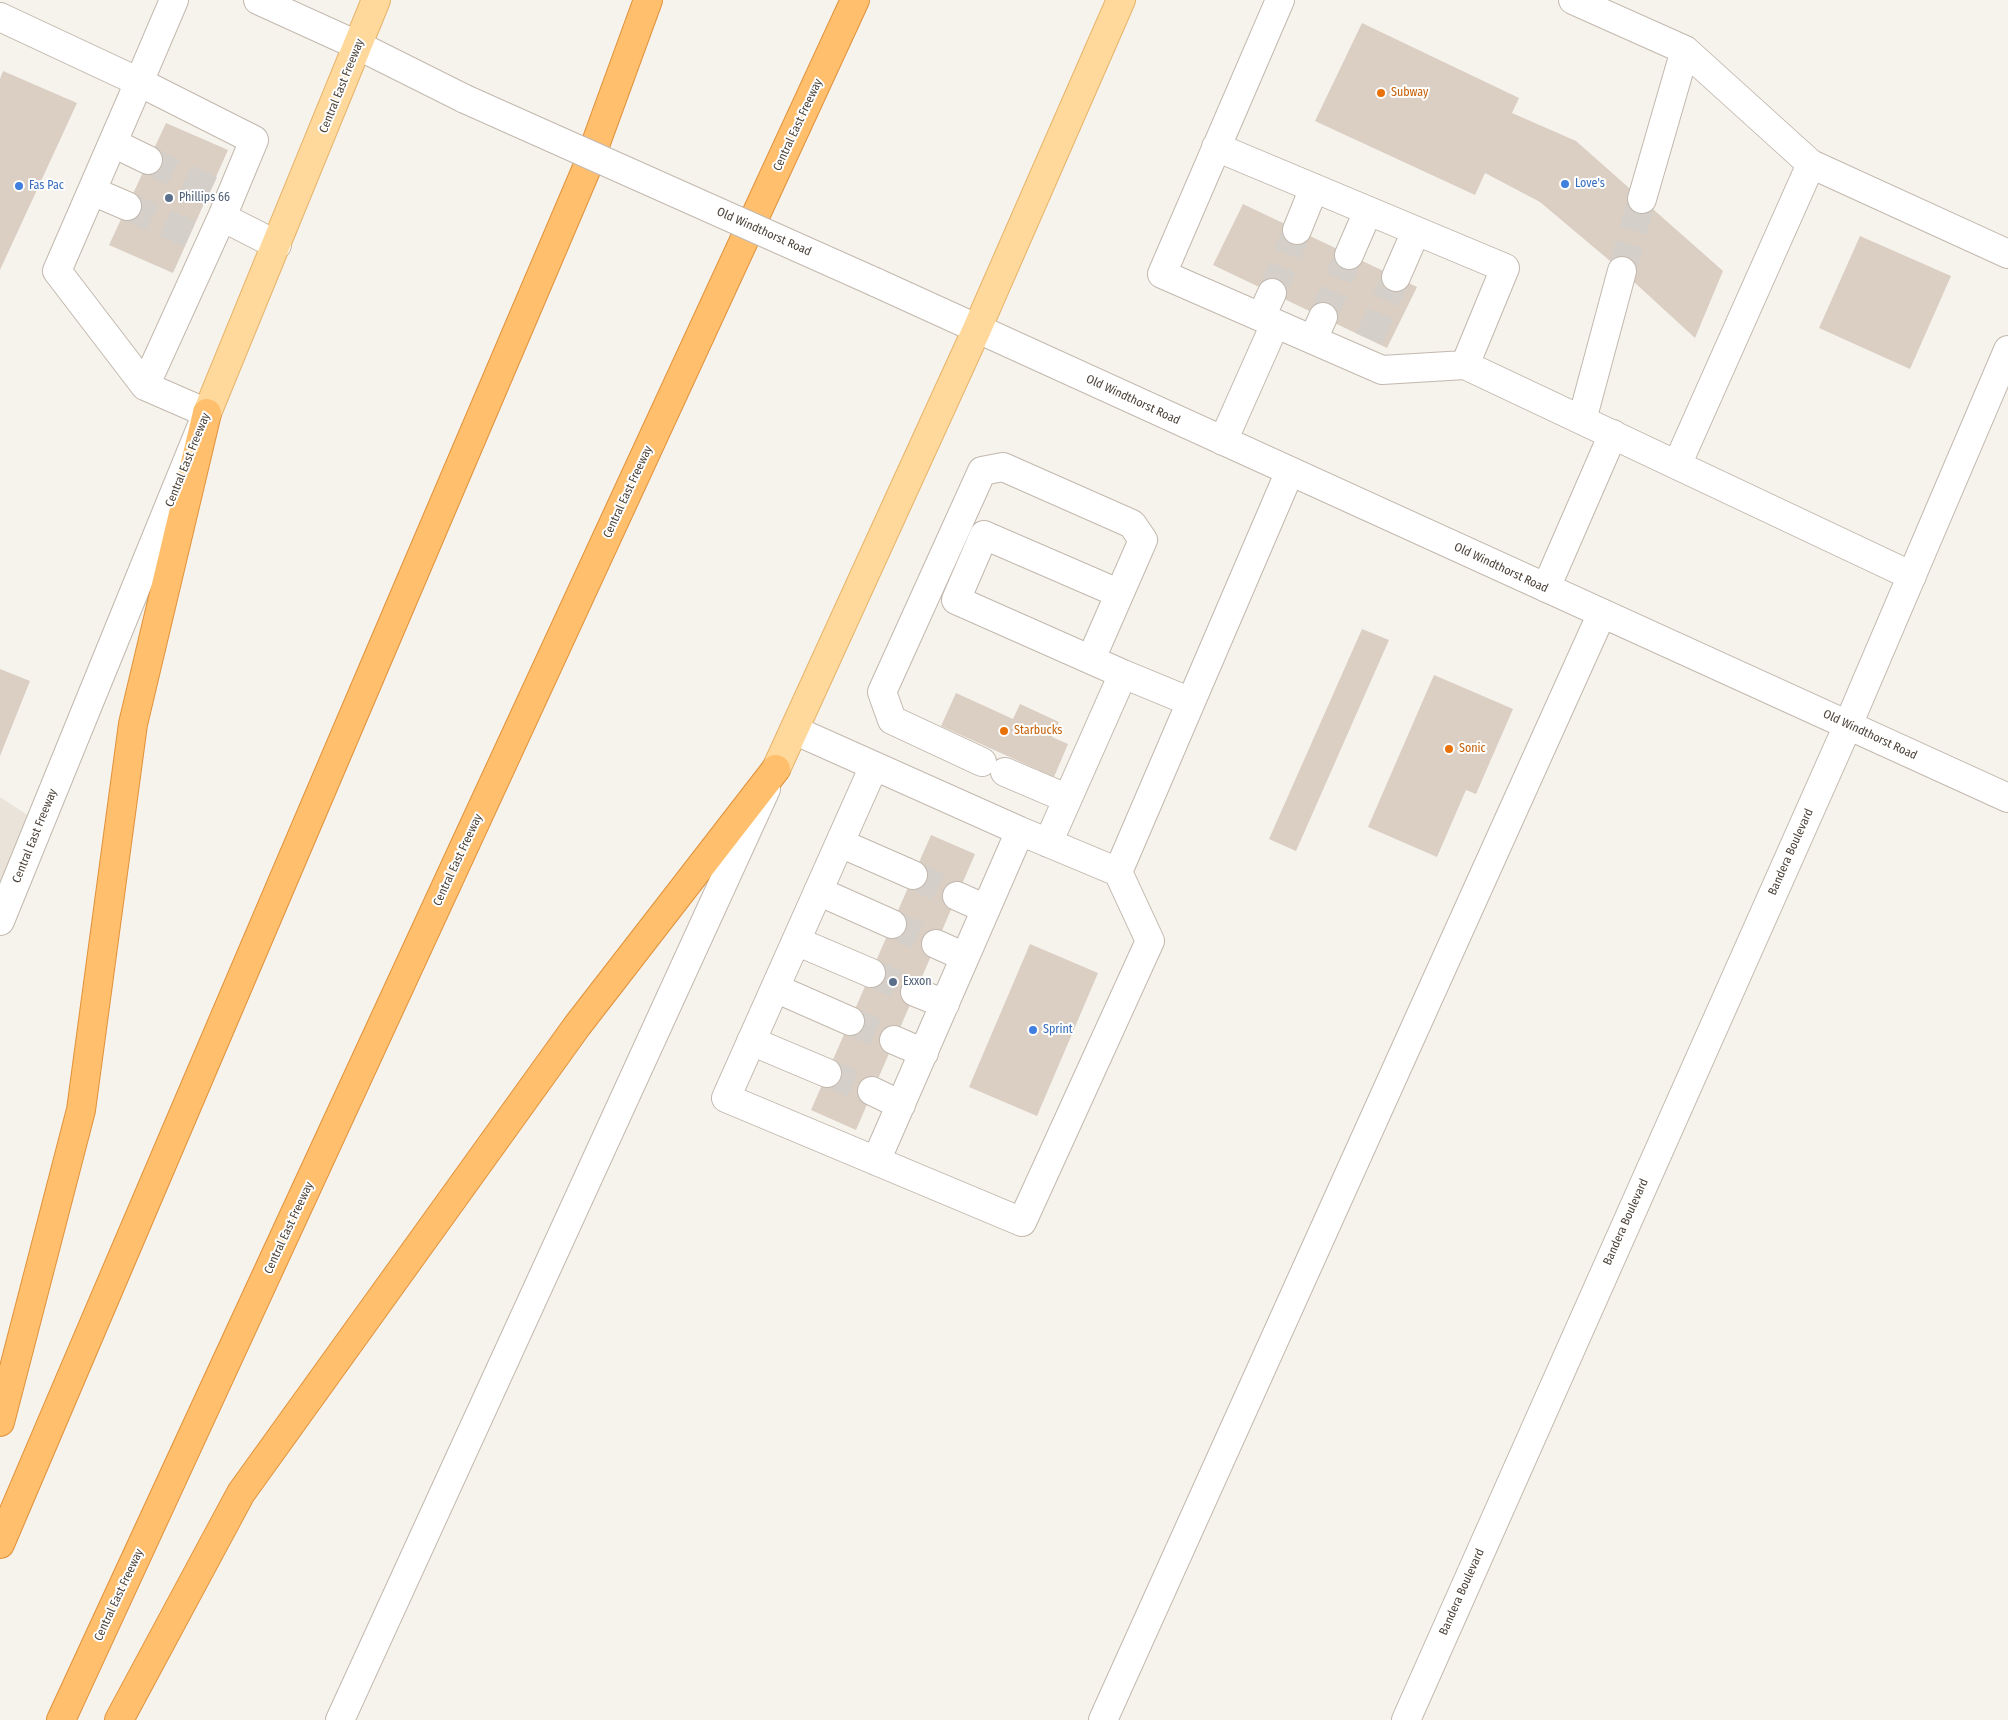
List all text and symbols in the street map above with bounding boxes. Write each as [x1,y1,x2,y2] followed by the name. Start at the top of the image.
[317,37,367,135] street label: Central East Freeway
[770,77,826,173] street label: Central East Freeway
[1391,86,1428,100] place label: Subway
[1375,87,1387,99] marker: Subway
[1575,177,1605,191] place label: Love's
[1559,178,1571,190] marker: Love's
[29,179,64,193] place label: Fas Pac
[13,180,25,192] marker: Fas Pac
[179,191,230,205] place label: Phillips 66
[163,192,175,204] marker: Phillips 66
[714,205,814,259] street label: Old Windthorst Road
[1084,372,1182,428] street label: Old Windthorst Road
[163,411,213,509] street label: Central East Freeway
[600,444,656,540] street label: Central East Freeway
[1452,540,1550,596] street label: Old Windthorst Road
[1821,707,1919,763] street label: Old Windthorst Road
[1014,724,1062,738] place label: Starbucks
[998,725,1010,737] marker: Starbucks
[1459,742,1486,756] place label: Sonic
[1443,743,1455,755] marker: Sonic
[10,787,60,885] street label: Central East Freeway
[1765,807,1817,897] street label: Bandera Boulevard
[430,812,486,908] street label: Central East Freeway
[903,975,932,989] place label: Exxon
[887,976,899,988] marker: Exxon
[1043,1023,1073,1037] place label: Sprint
[1027,1024,1039,1036] marker: Sprint
[1600,1177,1652,1267] street label: Bandera Boulevard
[261,1180,317,1276] street label: Central East Freeway
[91,1547,147,1643] street label: Central East Freeway
[1436,1547,1488,1637] street label: Bandera Boulevard

